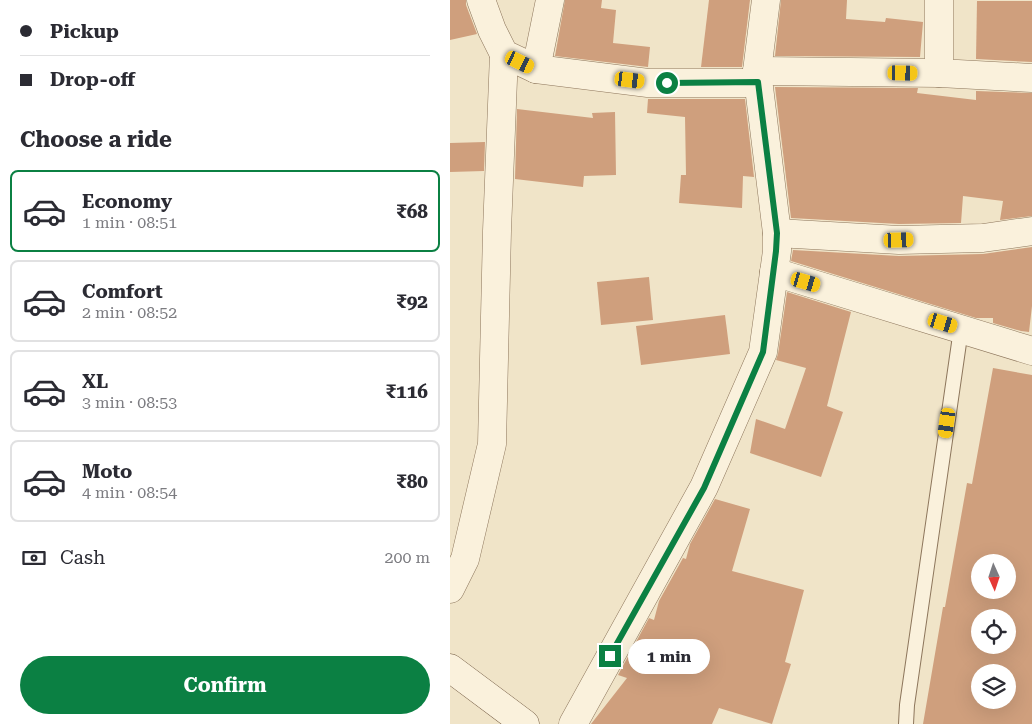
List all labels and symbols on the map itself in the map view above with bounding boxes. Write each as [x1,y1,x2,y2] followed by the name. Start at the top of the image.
[503,49,536,75] car
[887,65,918,81] car
[614,71,645,89] car
[656,72,678,94] route start
[883,232,914,248] car
[789,271,822,293] car
[926,311,959,335] car
[937,407,956,439] car
[971,554,1016,599] north arrow
[628,638,710,674] callout: 1 min
[599,645,621,667] route end

